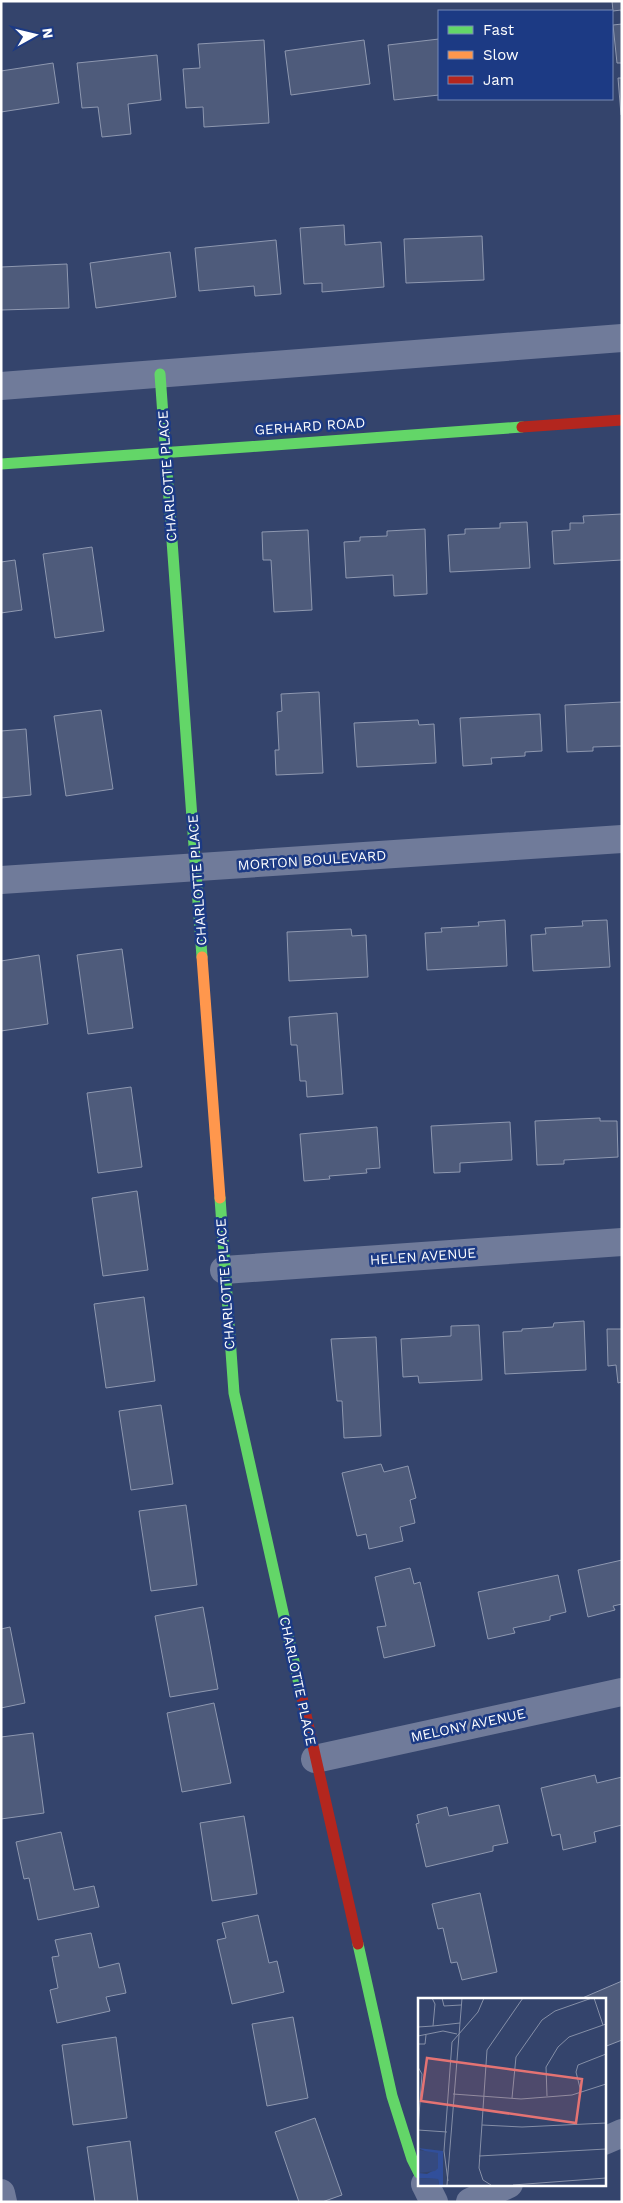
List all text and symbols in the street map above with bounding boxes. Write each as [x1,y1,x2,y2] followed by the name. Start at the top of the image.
[10,10,60,60] north arrow
[438,10,613,100] legend
[483,21,515,39] text: Fast
[39,27,57,39] text: N
[483,46,519,64] text: Slow
[483,71,514,89] text: Jam
[154,410,180,542] street label: CHARLOTTE PLACE
[254,414,366,438] street label: GERHARD ROAD
[184,814,210,946] street label: CHARLOTTE PLACE
[237,847,387,873] street label: MORTON BOULEVARD
[212,1218,238,1350] street label: CHARLOTTE PLACE
[369,1244,477,1268] street label: HELEN AVENUE
[276,1615,320,1747] street label: CHARLOTTE PLACE
[409,1705,527,1745] street label: MELONY AVENUE
[418,1998,606,2186] inset map

